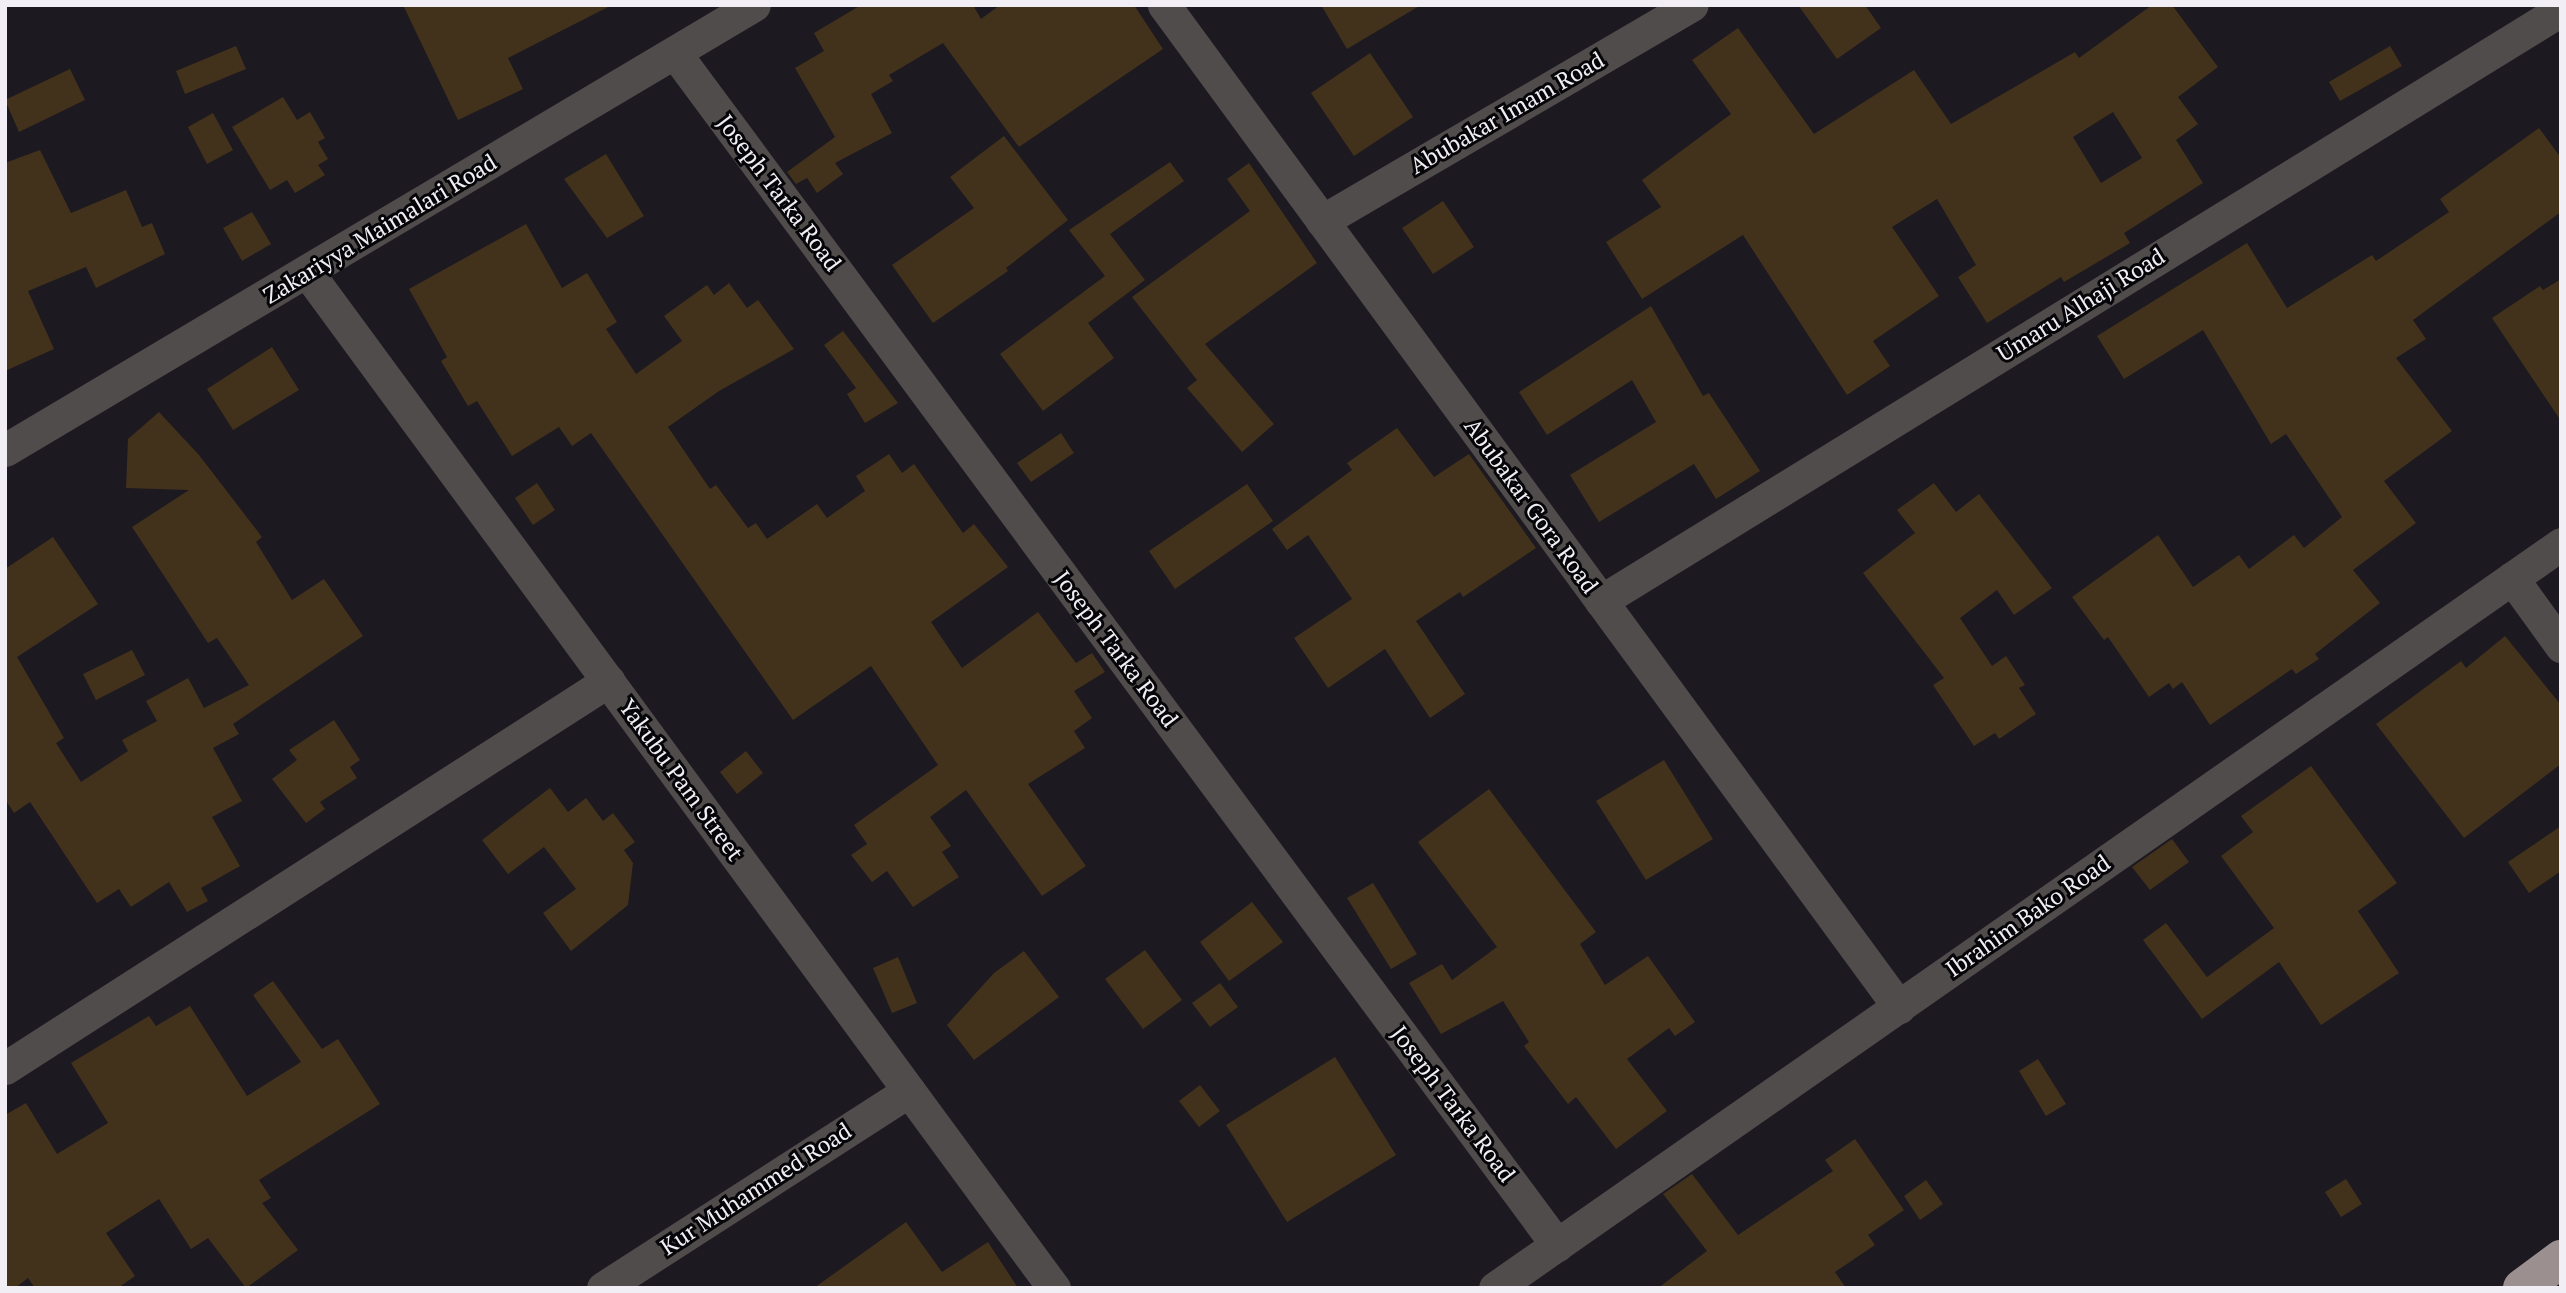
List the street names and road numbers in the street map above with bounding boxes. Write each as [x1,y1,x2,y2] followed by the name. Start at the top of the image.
[1405,46,1609,180] street label: Abubakar Imam Road
[711,109,847,277] street label: Joseph Tarka Road
[258,148,502,310] street label: Zakariyya Maimalari Road
[1992,242,2170,368] street label: Umaru Alhaji Road
[1458,413,1604,599] street label: Abubakar Gora Road
[1048,565,1184,733] street label: Joseph Tarka Road
[613,694,749,866] street label: Yakubu Pam Street
[1941,849,2115,983] street label: Ibrahim Bako Road
[1385,1020,1521,1188] street label: Joseph Tarka Road
[656,1117,856,1261] street label: Kur Muhammed Road

